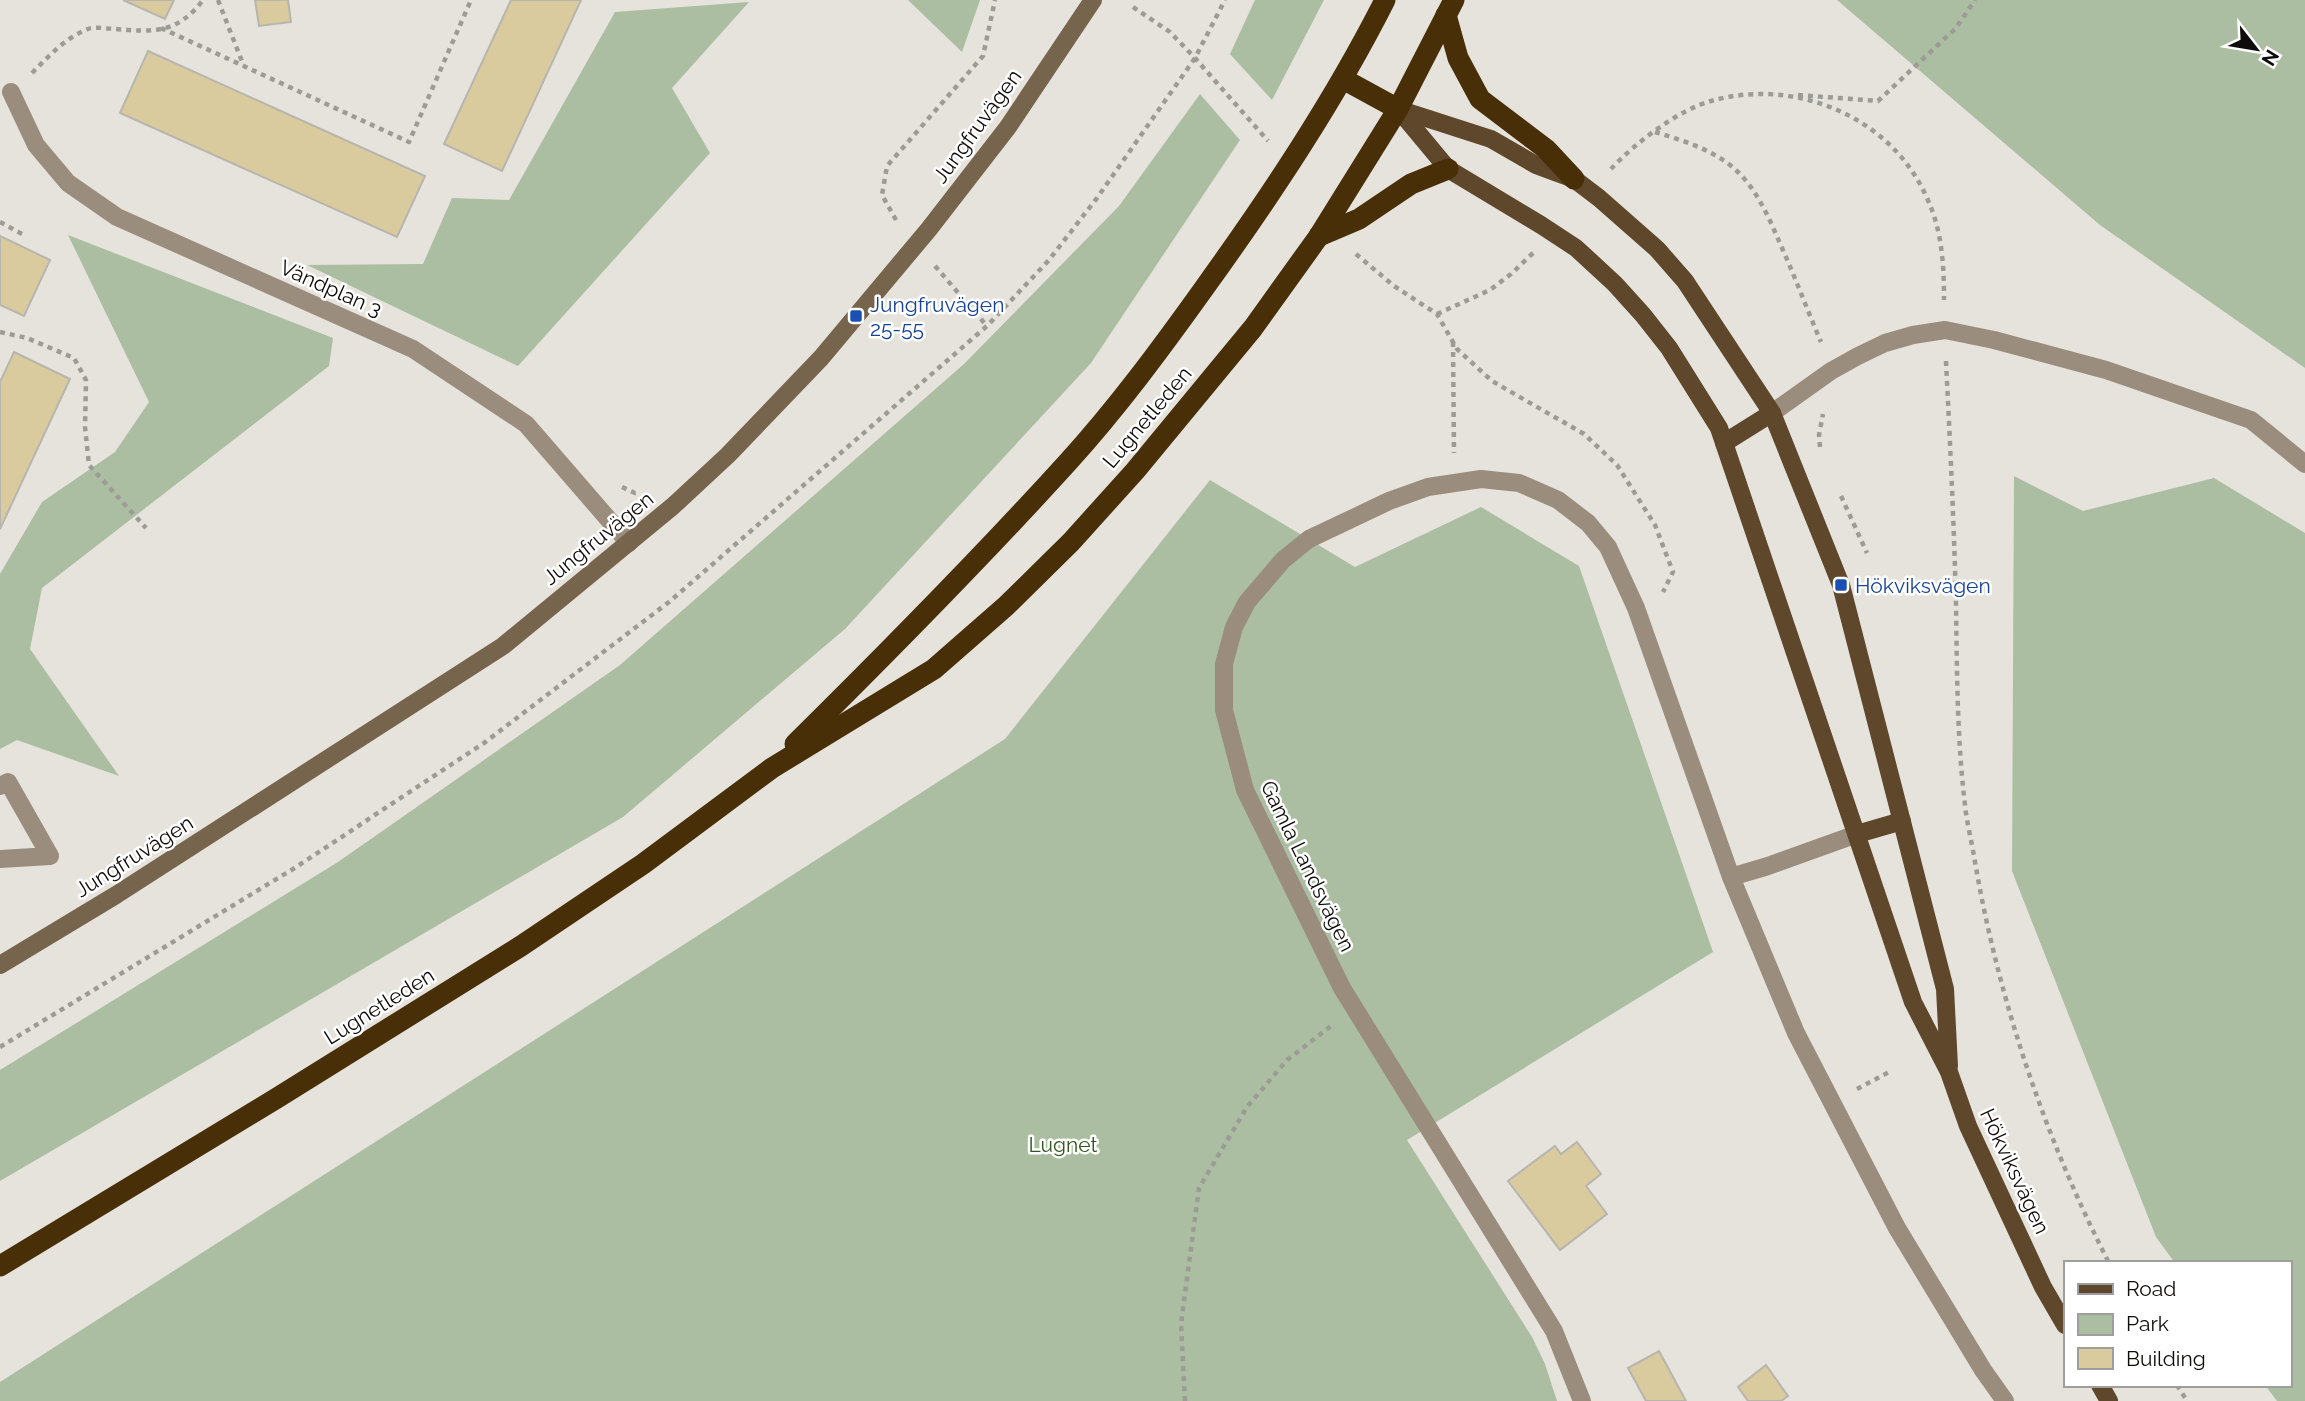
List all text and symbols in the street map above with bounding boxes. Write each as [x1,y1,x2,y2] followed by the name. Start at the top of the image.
[2221,14,2291,84] north arrow
[2257,46,2284,70] text: N
[927,64,1027,188] street label: Jungfruvägen
[276,254,386,322] street label: Vändplan 3
[870,292,1004,341] place label: Jungfruvägen 25-55
[848,308,864,324] marker: Jungfruvägen 25-55
[1097,361,1197,473] street label: Lugnetleden
[538,486,658,590] street label: Jungfruvägen
[1855,573,1991,598] place label: Hökviksvägen
[1833,577,1849,593] marker: Hökviksvägen
[1256,776,1360,956] street label: Gamla Landsvägen
[70,810,198,902] street label: Jungfruvägen
[319,962,439,1050] street label: Lugnetleden
[1975,1104,2055,1238] street label: Hökviksvägen
[1028,1132,1098,1157] park label: Lugnet
[2064,1261,2291,1387] legend
[2126,1276,2176,1301] text: Road
[2126,1311,2169,1336] text: Park
[2126,1346,2206,1371] text: Building

